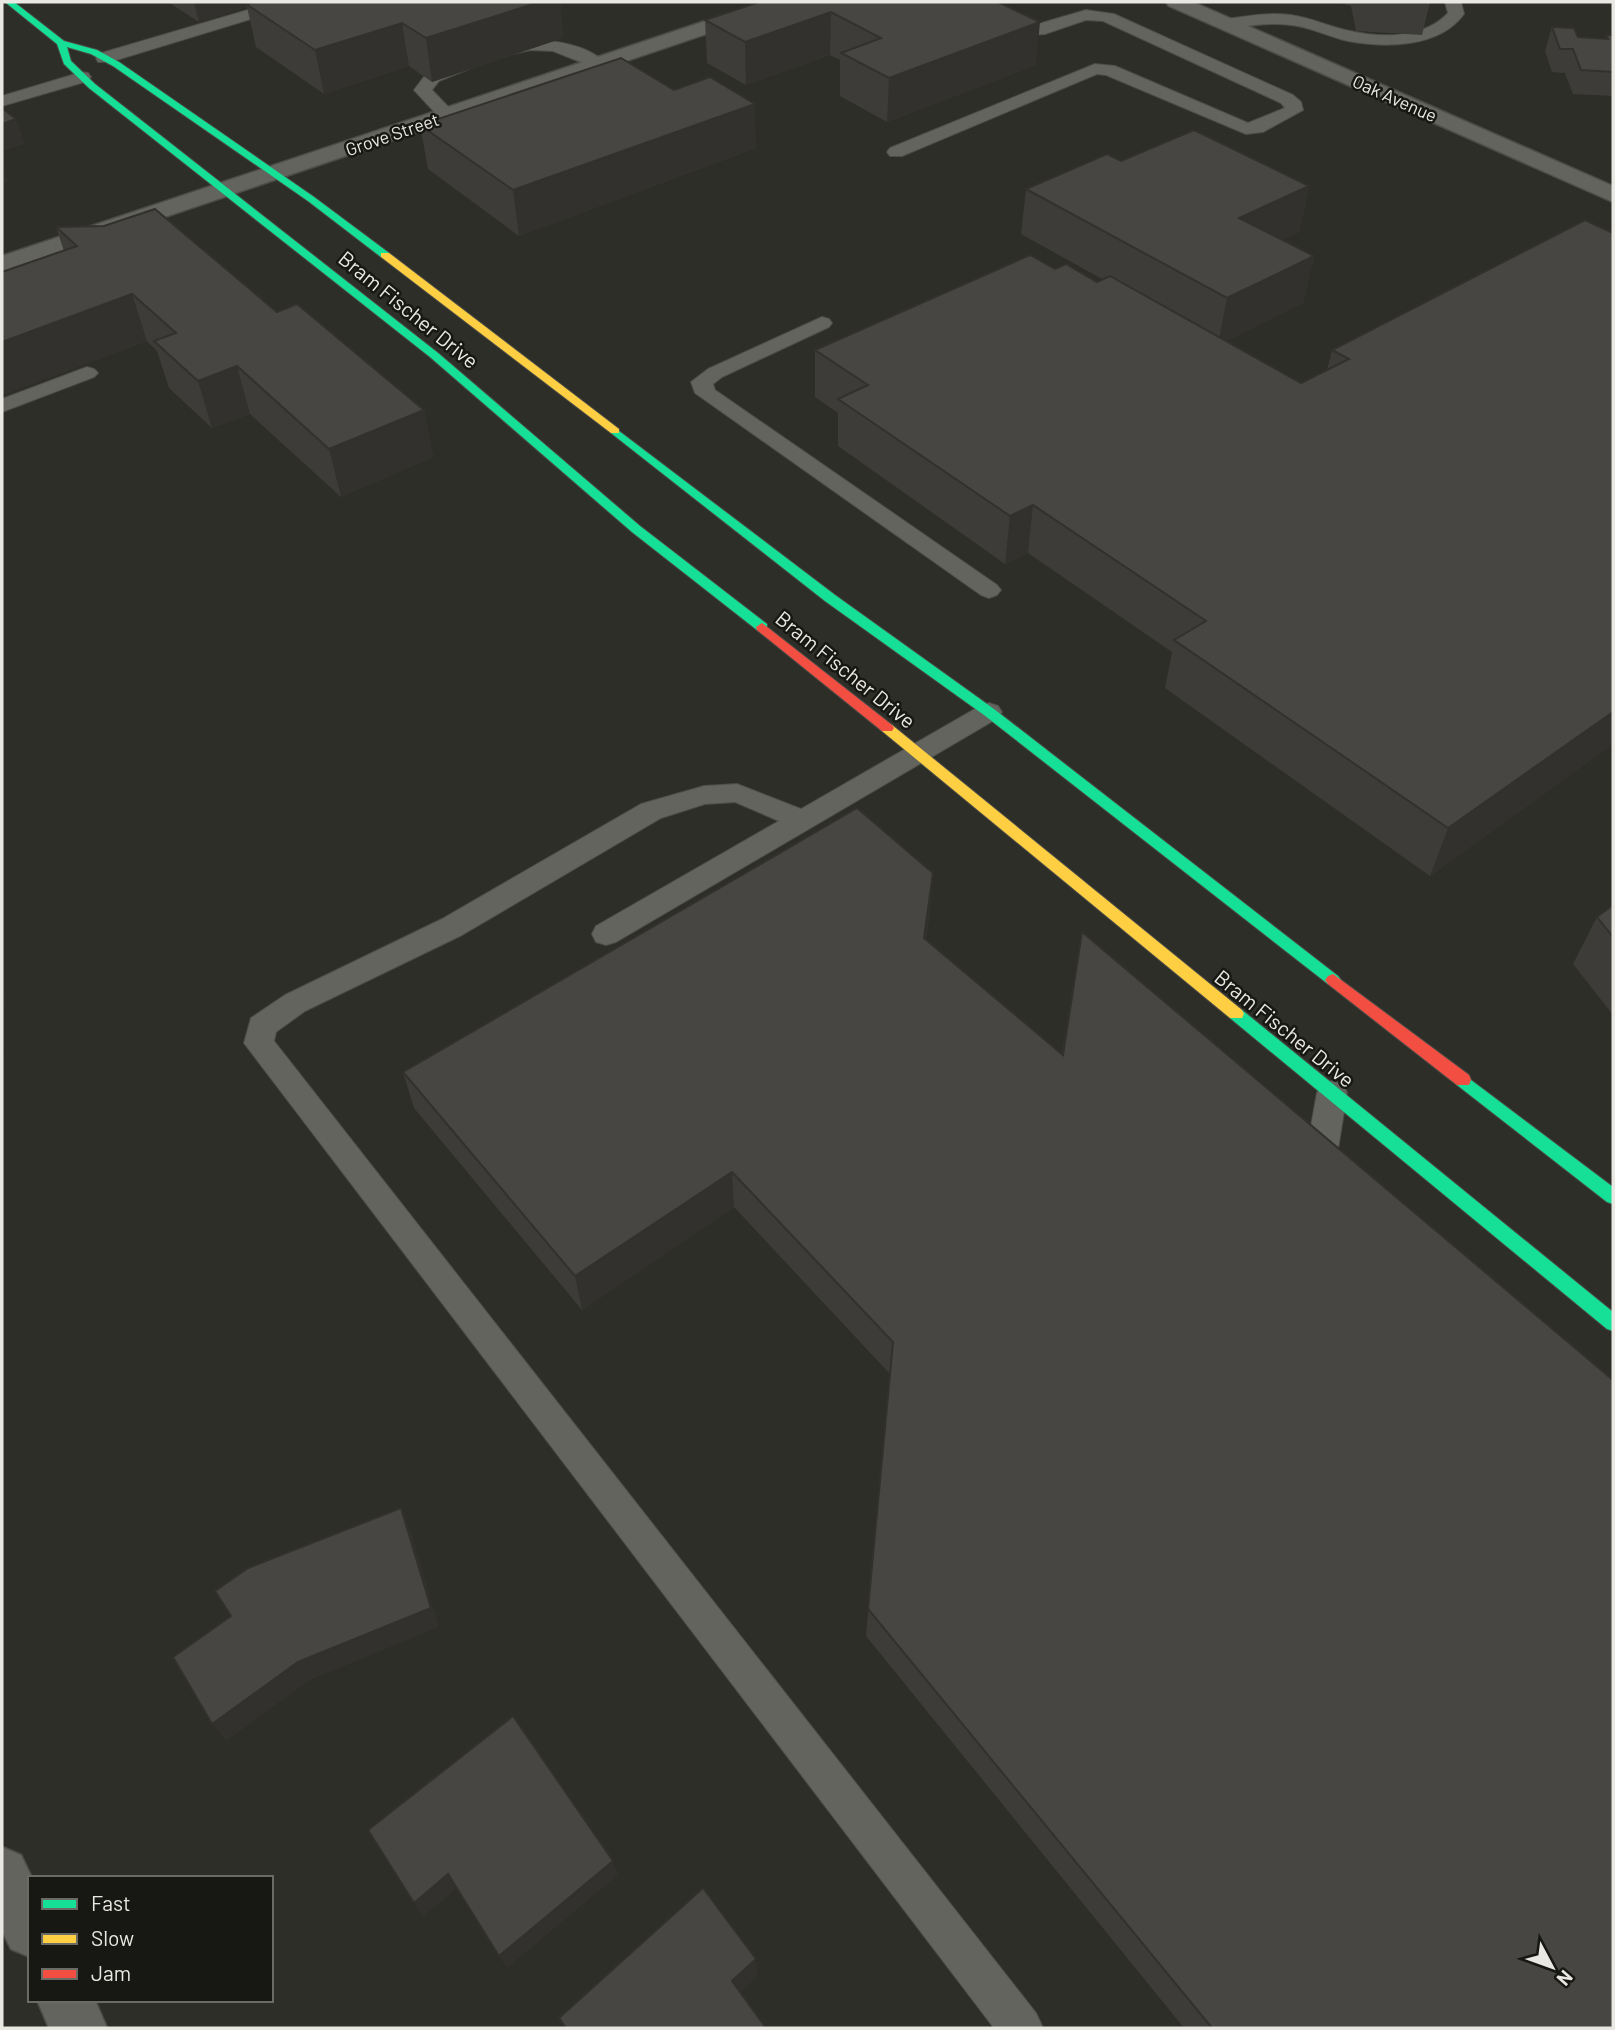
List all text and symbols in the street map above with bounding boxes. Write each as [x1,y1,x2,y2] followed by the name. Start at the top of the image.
[1349,70,1441,126] street label: Oak Avenue
[342,108,442,160] street label: Grove Street
[334,245,484,373] street label: Bram Fischer Drive
[771,605,921,733] street label: Bram Fischer Drive
[1210,964,1360,1092] street label: Bram Fischer Drive
[28,1876,273,2002] legend
[91,1890,131,1915] text: Fast
[91,1925,134,1950] text: Slow
[1517,1932,1587,2002] north arrow
[91,1960,131,1985] text: Jam
[1552,1966,1578,1991] text: N

